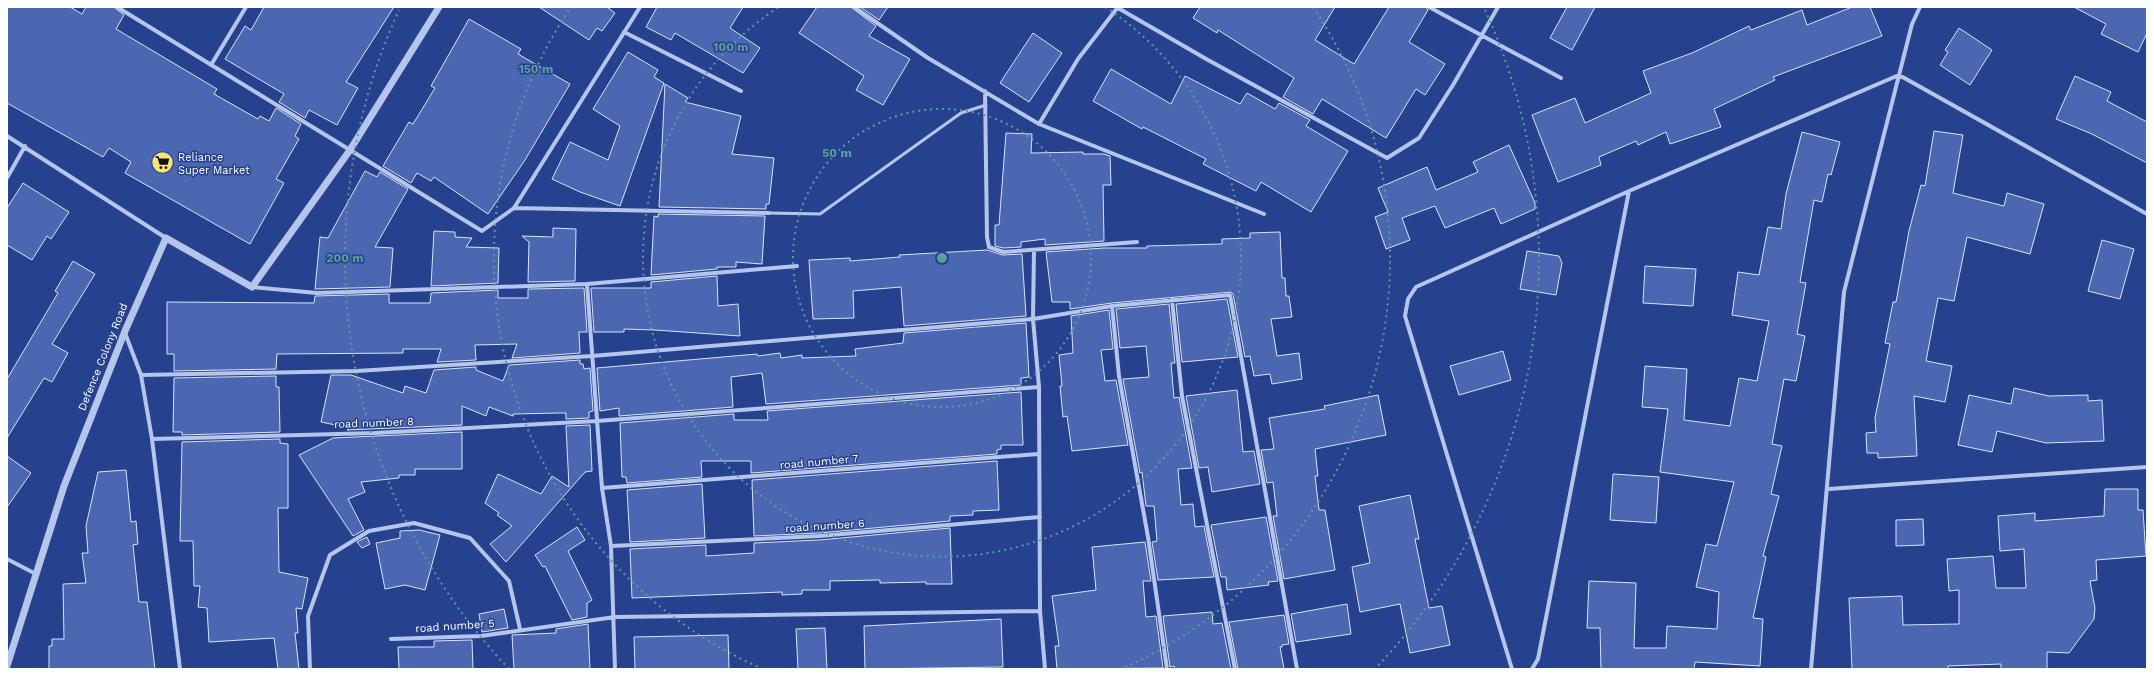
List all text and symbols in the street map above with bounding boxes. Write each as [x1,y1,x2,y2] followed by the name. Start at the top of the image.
[713,40,749,54] text: 100 m
[519,62,553,76] text: 150 m
[822,146,852,160] text: 50 m
[149,150,175,176] supermarket icon: Reliance Super Market
[178,151,250,177] place label: Reliance Super Market
[326,251,364,265] text: 200 m
[935,251,949,265] centre of rings
[76,301,130,413] street label: Defence Colony Road
[334,415,414,431] street label: road number 8
[779,452,859,472] street label: road number 7
[785,517,866,535] street label: road number 6
[415,617,495,635] street label: road number 5

